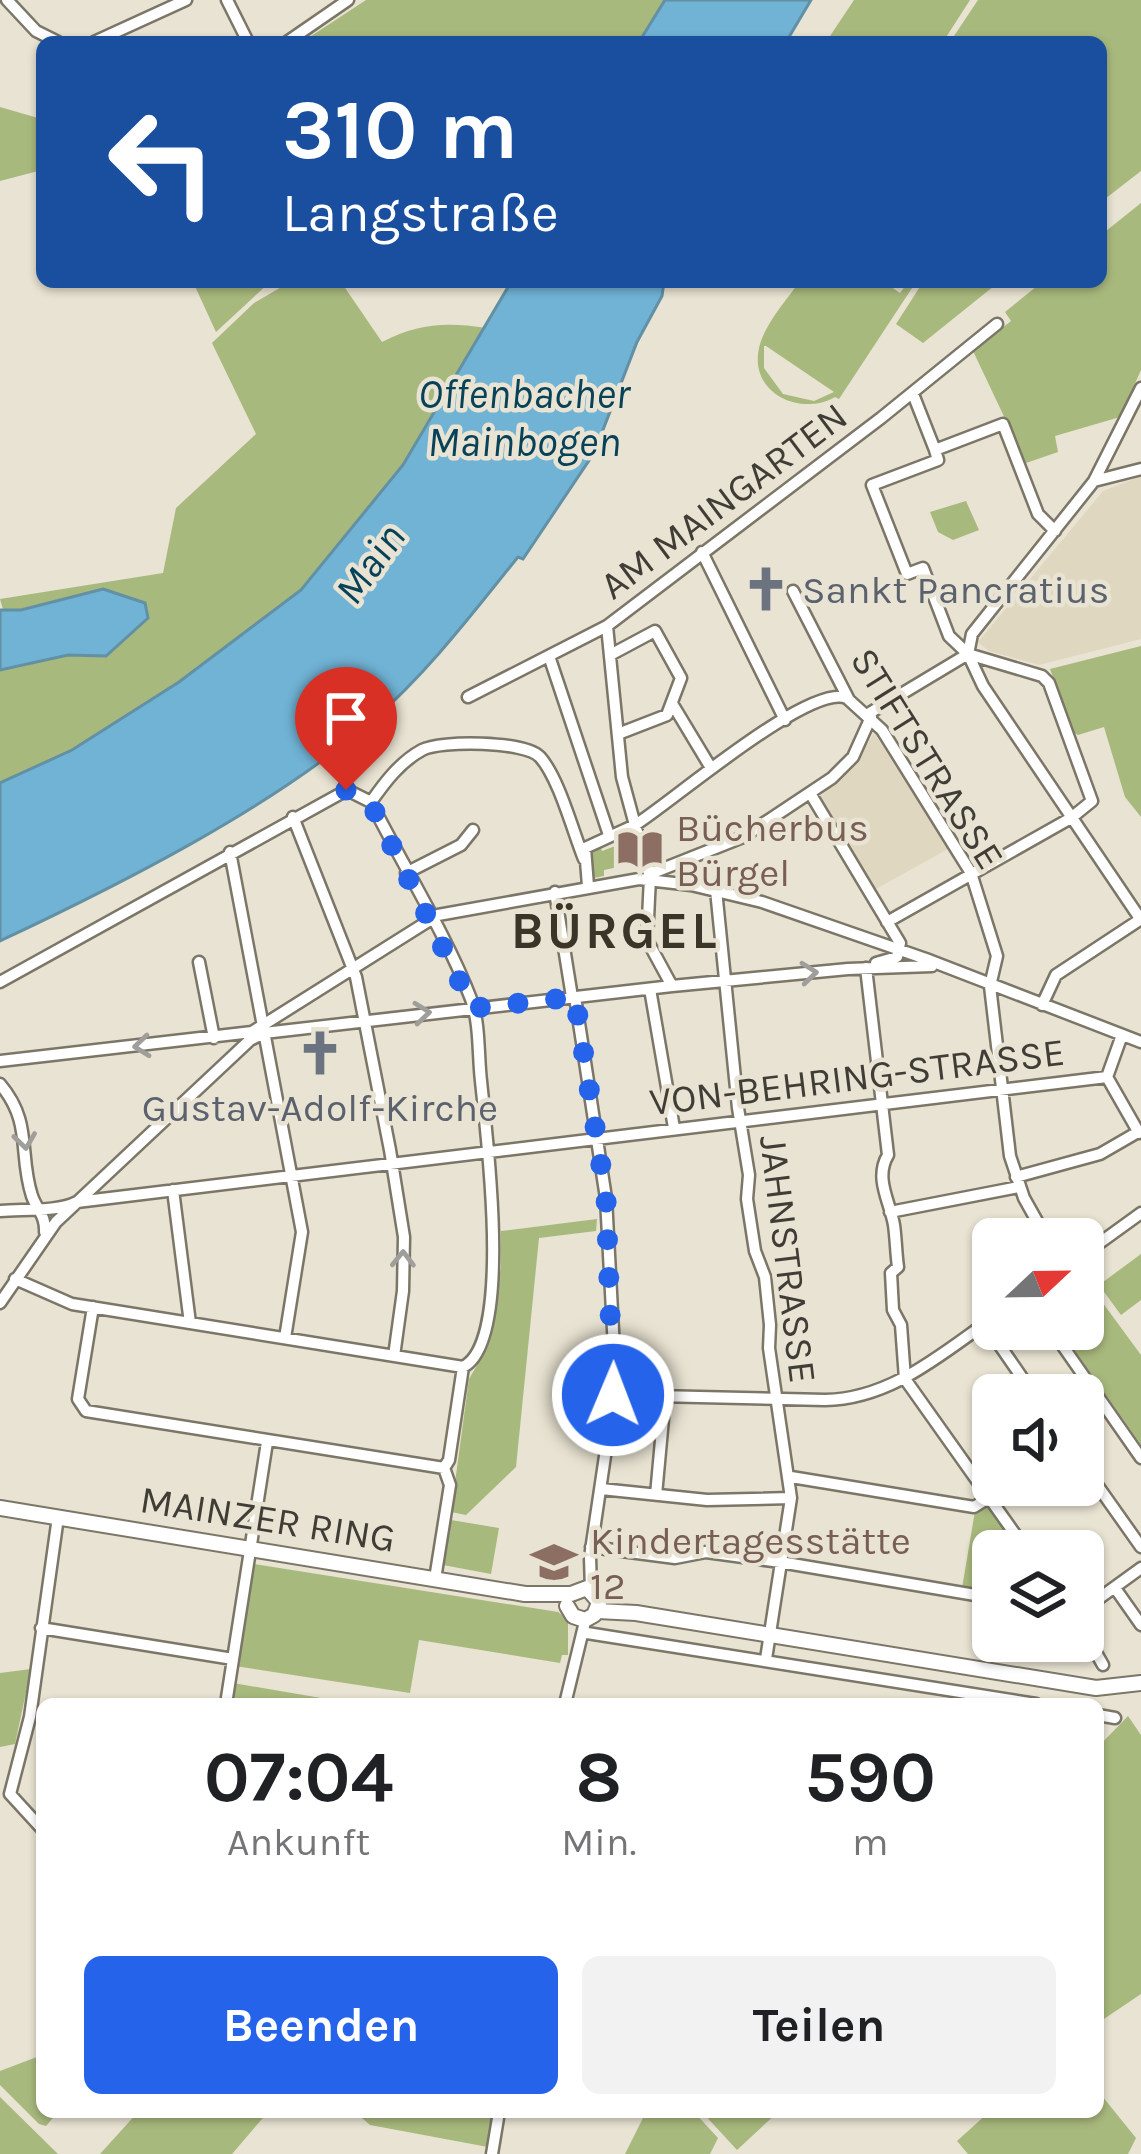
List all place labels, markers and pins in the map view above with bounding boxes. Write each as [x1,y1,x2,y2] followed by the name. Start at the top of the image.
[741,564,791,614] church icon: Sankt Pancratius
[802,567,1109,613] place label: Sankt Pancratius
[295,667,397,790] pin
[676,805,869,896] place label: Bücherbus Bürgel
[615,824,665,874] library icon: Bücherbus Bürgel
[295,1028,345,1078] church icon: Gustav-Adolf-Kirche
[142,1085,498,1131] place label: Gustav-Adolf-Kirche
[590,1518,911,1609] place label: Kindertagesstätte 12
[529,1537,579,1587] school or university icon: Kindertagesstätte 12

